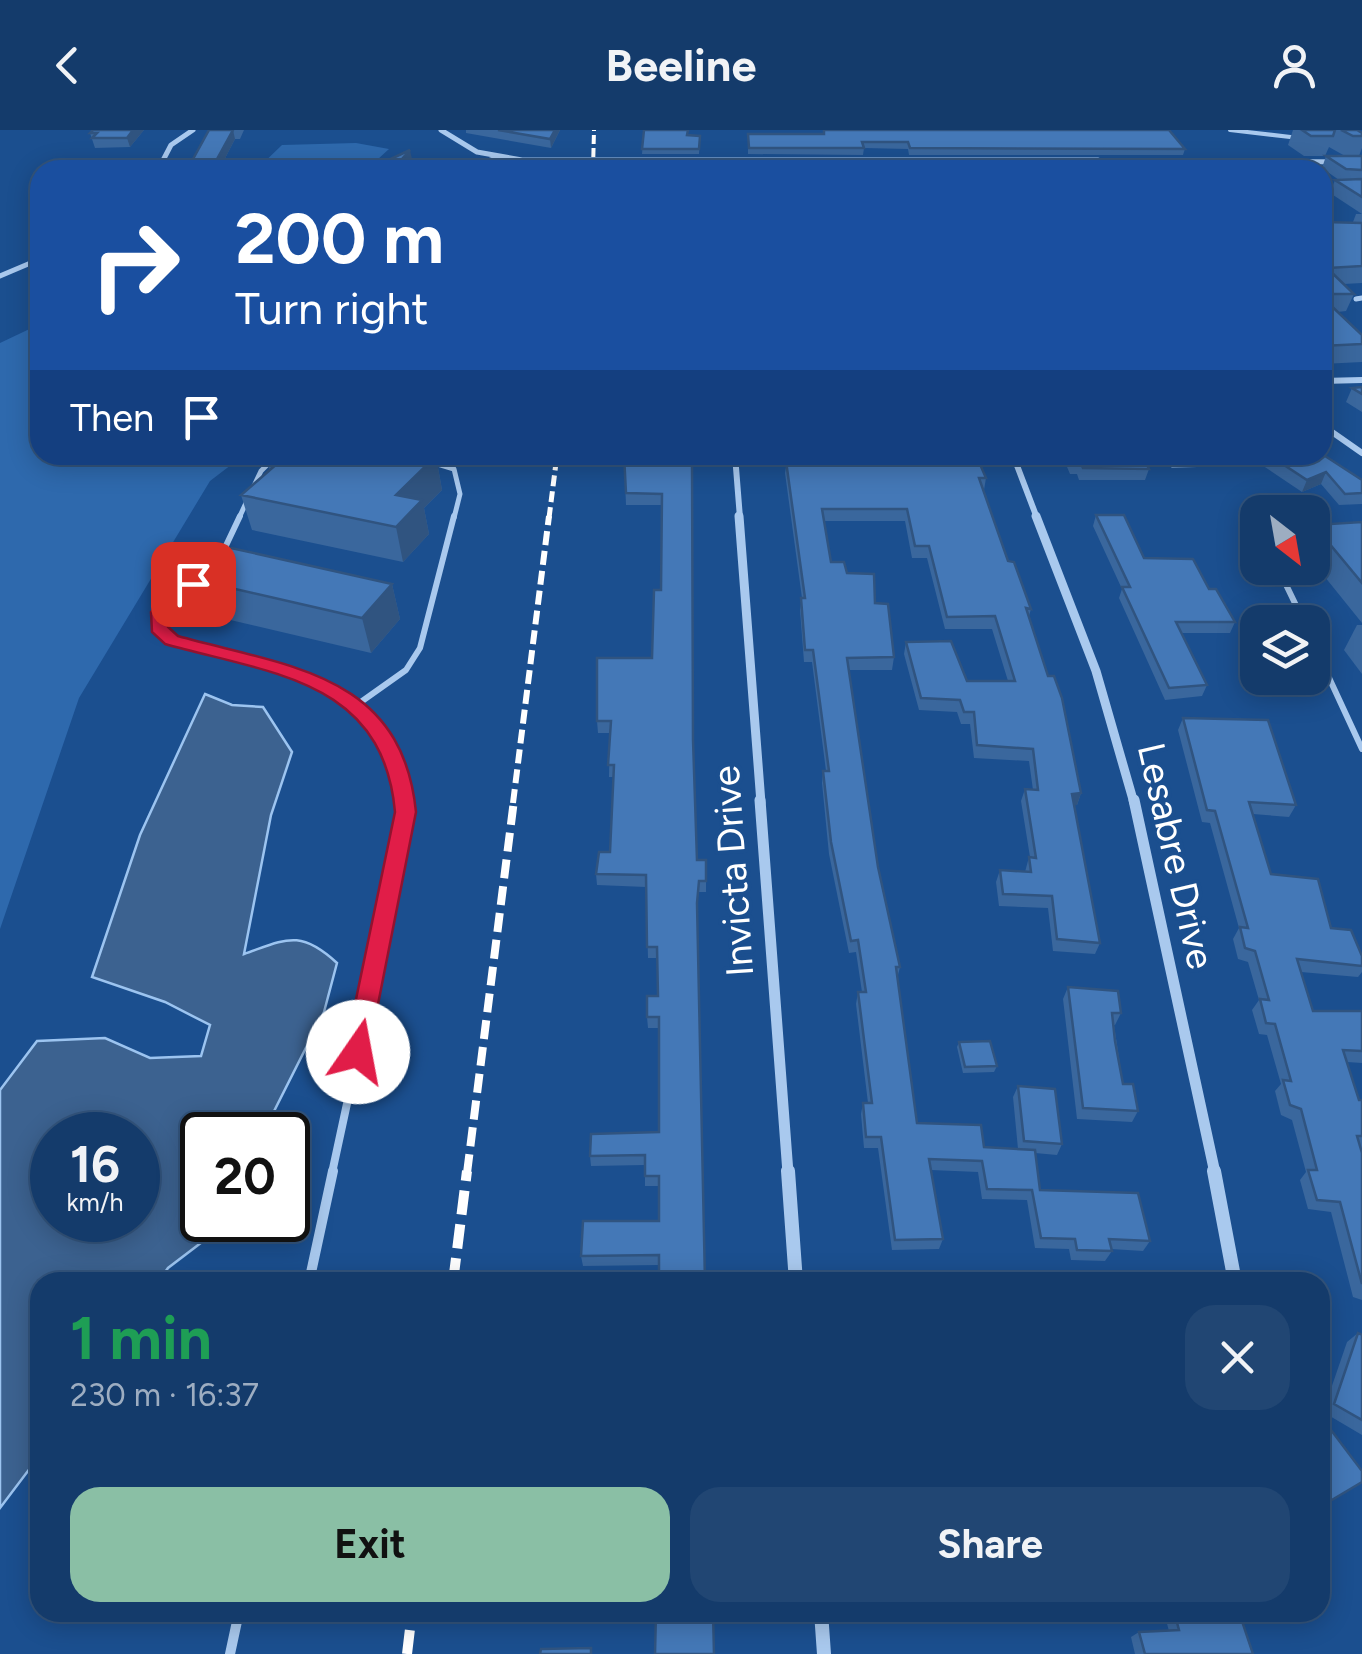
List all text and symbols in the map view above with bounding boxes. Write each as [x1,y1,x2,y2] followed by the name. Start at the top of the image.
[40,38,95,93] icon: back
[606,38,756,92] text: Beeline
[1267,38,1322,93] icon: person
[235,196,444,281] text: 200 m
[70,200,200,330] icon: right
[235,281,428,335] text: Turn right
[174,390,229,445] icon: arrive
[70,395,154,441] text: Then
[1240,495,1330,585] north arrow
[1240,495,1330,695] map controls
[151,542,236,627] pin
[166,557,221,612] icon: arrive
[1240,605,1330,695] button: layers
[1128,738,1224,974] street label: Lesabre Drive
[703,764,763,978] street label: Invicta Drive
[306,1000,410,1104] position arrow
[180,1112,310,1242] speed limit sign: 20
[70,1134,120,1195] text: 16
[66,1187,124,1217] text: km/h
[70,1302,212,1374] text: 1 min
[1185,1305,1290,1410] button: close
[70,1376,259,1414] text: 230 m · 16:37
[70,1487,670,1602] button: Exit
[690,1487,1290,1602] button: Share

